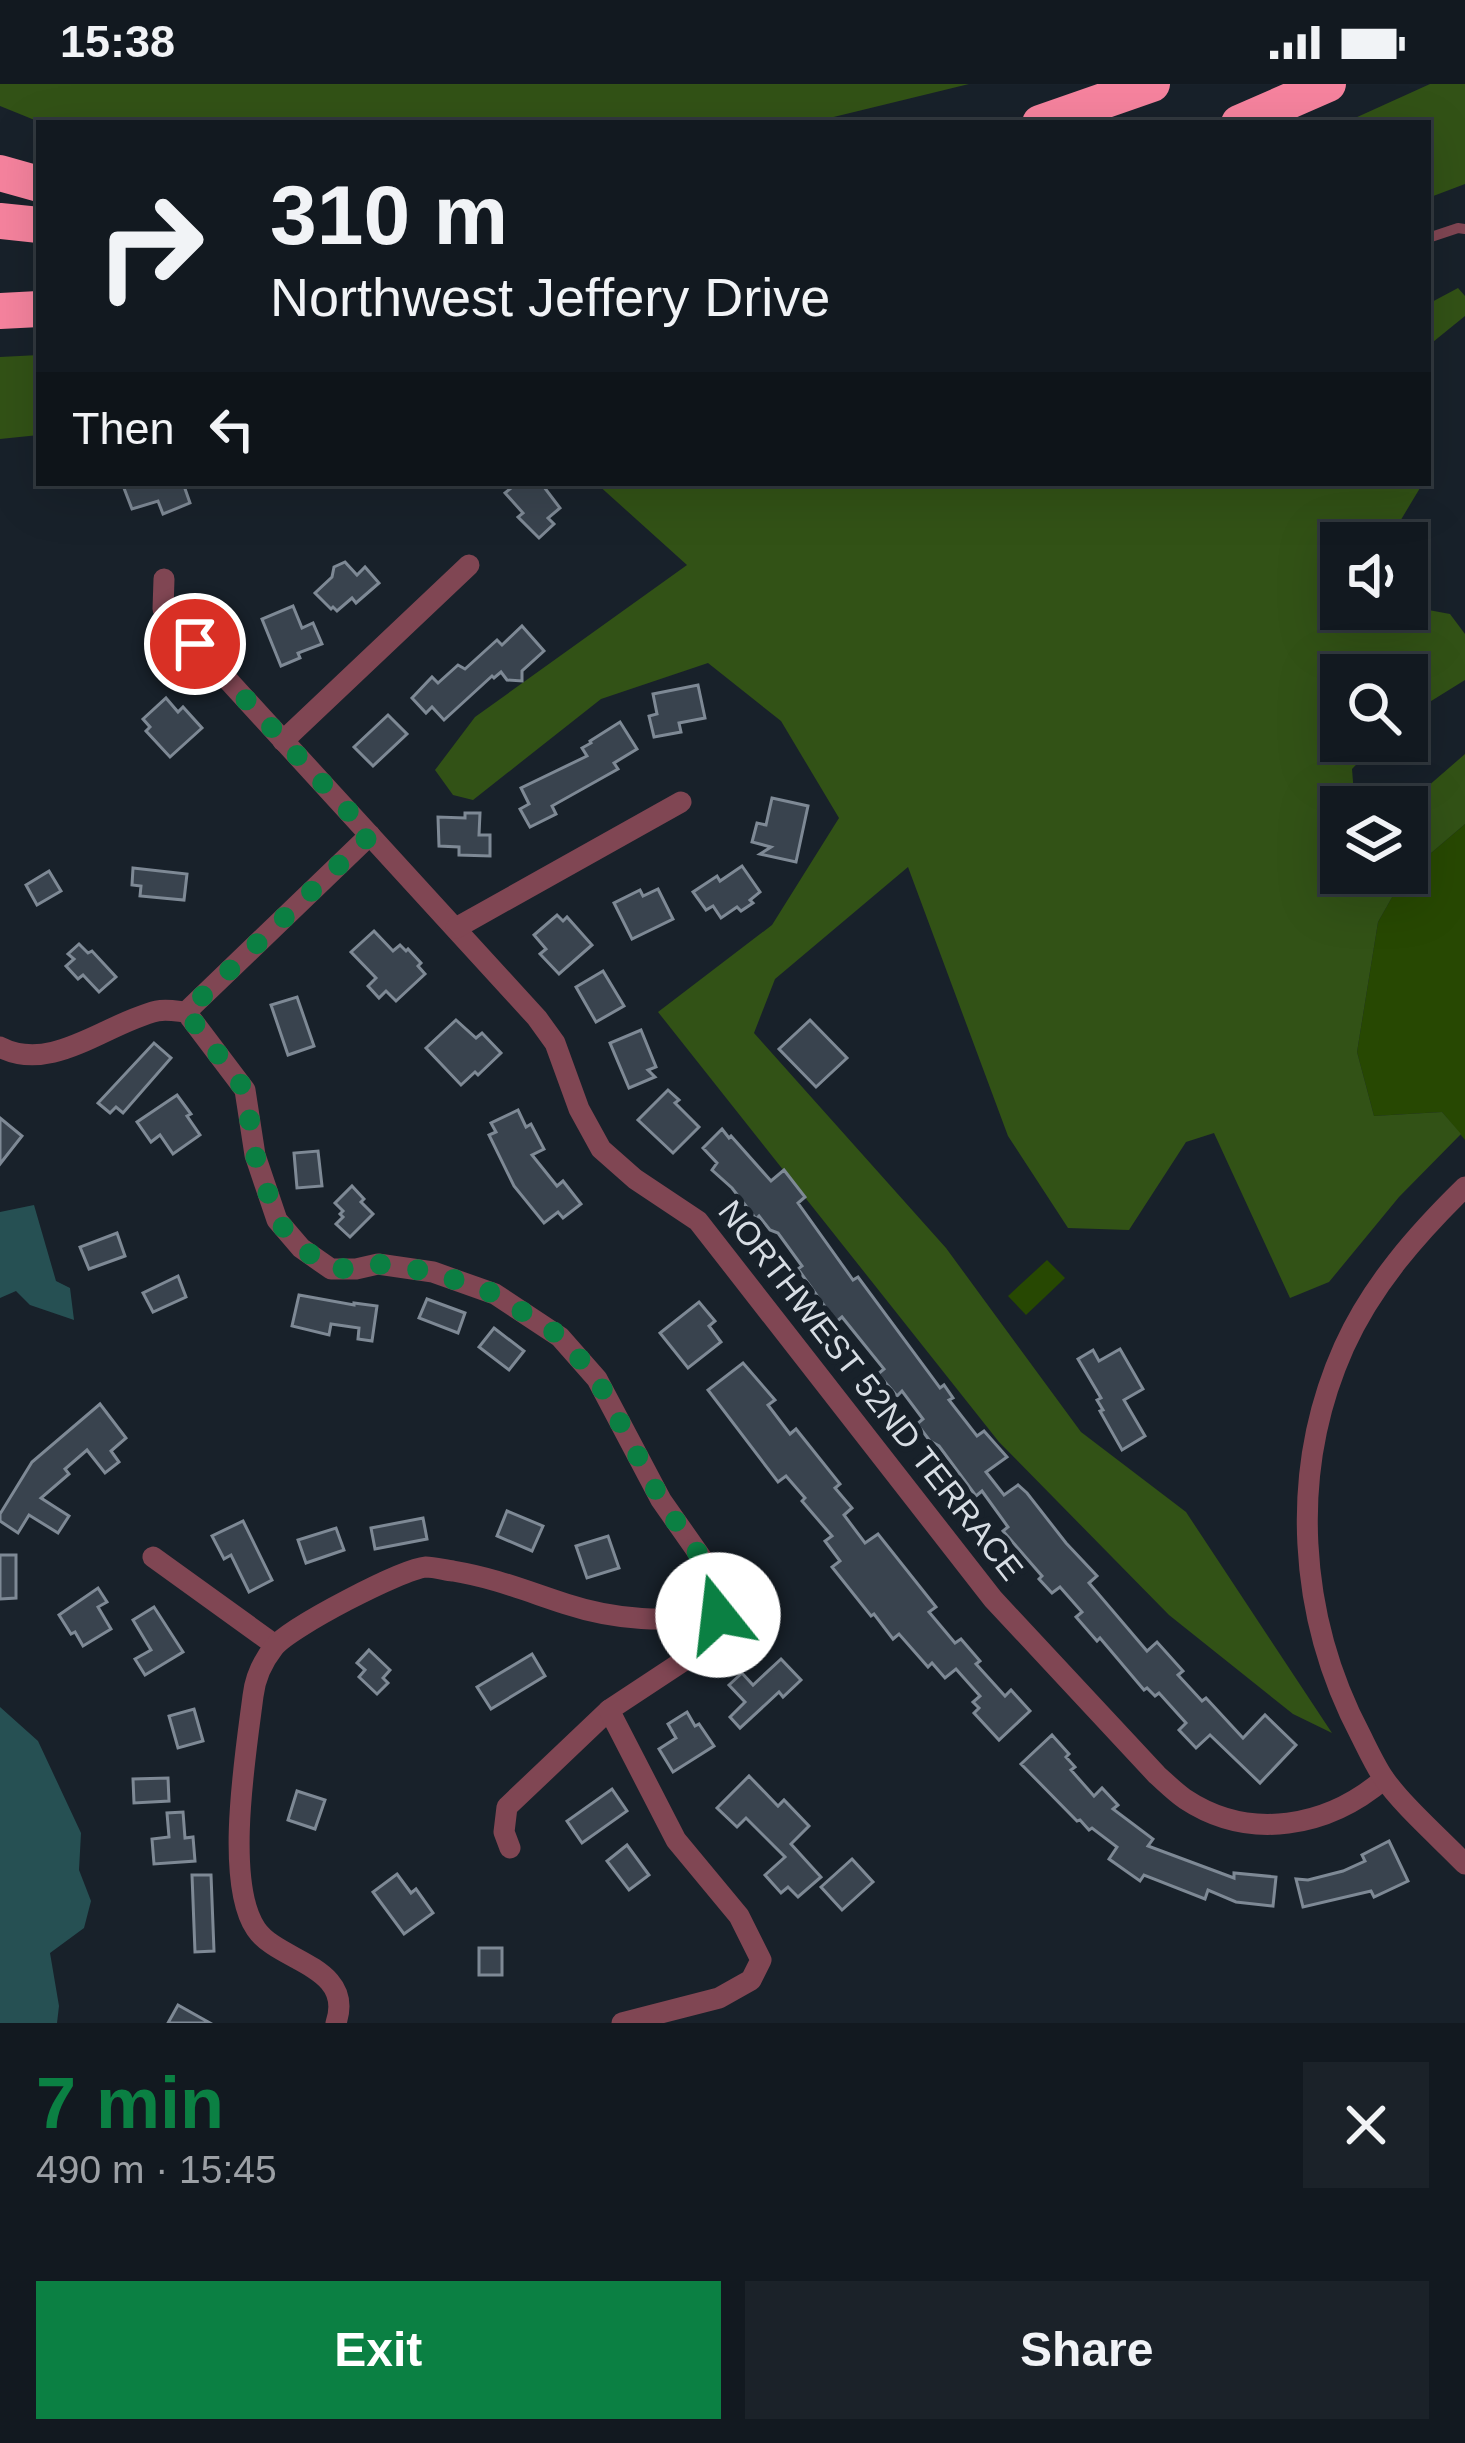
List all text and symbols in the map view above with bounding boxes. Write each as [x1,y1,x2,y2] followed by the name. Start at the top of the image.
[60,16,175,67] text: 15:38
[72,168,228,324] icon: right
[270,168,508,262] text: 310 m
[270,267,830,327] text: Northwest Jeffery Drive
[199,396,265,462] icon: left
[72,403,175,454] text: Then
[1320,522,1428,894] map controls
[1320,522,1428,630] button: sound
[144,593,246,695] pin
[162,611,228,677] icon: arrive
[1320,654,1428,762] button: search
[1320,786,1428,894] button: layers
[711,1193,1031,1587] street label: NORTHWEST 52ND TERRACE
[655,1552,781,1678] position arrow
[1303,2062,1429,2188] button: close
[36,2063,224,2143] text: 7 min
[36,2148,277,2191] text: 490 m · 15:45
[36,2281,721,2419] button: Exit
[745,2281,1429,2419] button: Share

